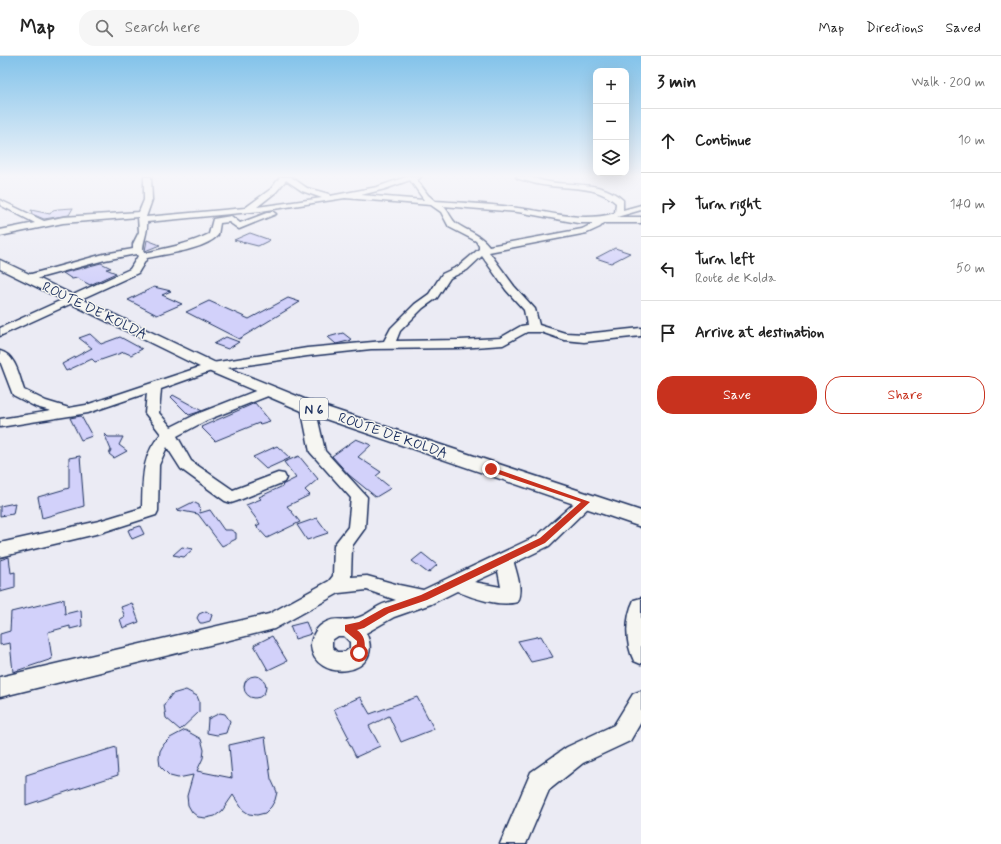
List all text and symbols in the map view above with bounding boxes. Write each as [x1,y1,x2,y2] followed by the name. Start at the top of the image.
[79,10,359,46] search box
[20,15,55,40] text: Map
[93,17,115,39] icon: search
[125,18,200,38] text: Search here
[818,19,844,37] text: Map
[866,19,924,37] text: Directions
[946,19,981,37] text: Saved
[593,68,629,176] map controls
[593,68,629,104] button: +
[657,71,696,93] text: 3 min
[911,74,985,91] text: Walk · 200 m
[593,104,629,140] button: −
[657,130,679,152] icon: ahead
[695,131,751,151] text: Continue
[958,132,985,149] text: 10 m
[593,140,629,176] button: layers
[657,194,679,216] icon: right
[695,195,762,215] text: Turn right
[950,196,985,213] text: 140 m
[695,250,755,270] text: Turn left
[657,258,679,280] icon: left
[956,260,985,277] text: 50 m
[695,270,776,287] text: Route de Kolda
[39,278,150,344] street label: ROUTE DE KOLDA
[657,322,679,344] icon: arrive
[695,323,824,343] text: Arrive at destination
[657,376,817,414] button: Save
[825,376,985,414] button: Share
[300,398,328,420] road number: N 6
[336,409,450,463] street label: ROUTE DE KOLDA
[482,460,500,478] route end
[350,644,368,662] route start

